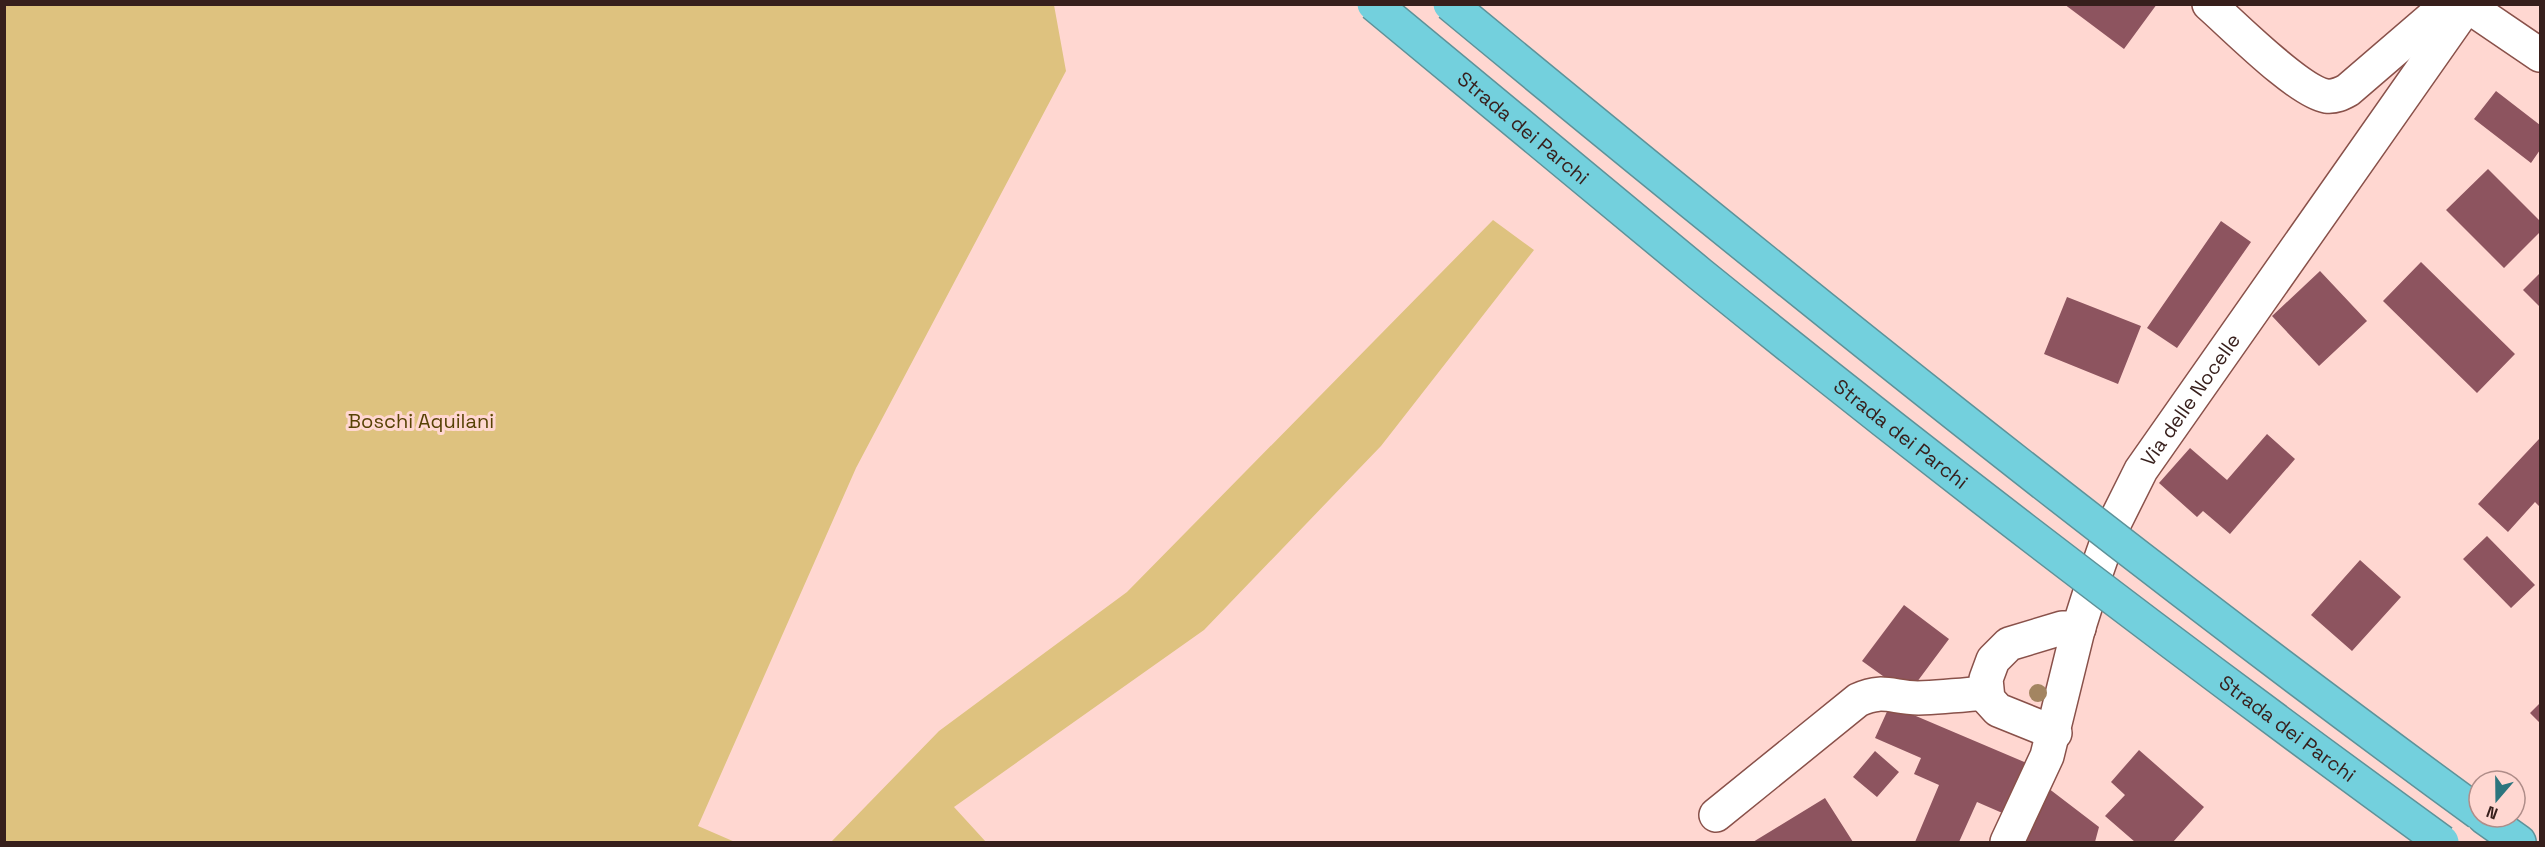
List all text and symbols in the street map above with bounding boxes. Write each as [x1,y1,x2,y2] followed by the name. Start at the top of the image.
[1452,66,1595,190] street label: Strada dei Parchi
[2135,328,2246,471] street label: Via delle Nocelle
[1828,373,1973,495] street label: Strada dei Parchi
[348,408,494,434] park label: Boschi Aquilani
[2214,669,2361,788] street label: Strada dei Parchi
[2467,769,2527,829] north arrow
[2483,801,2501,824] text: N

